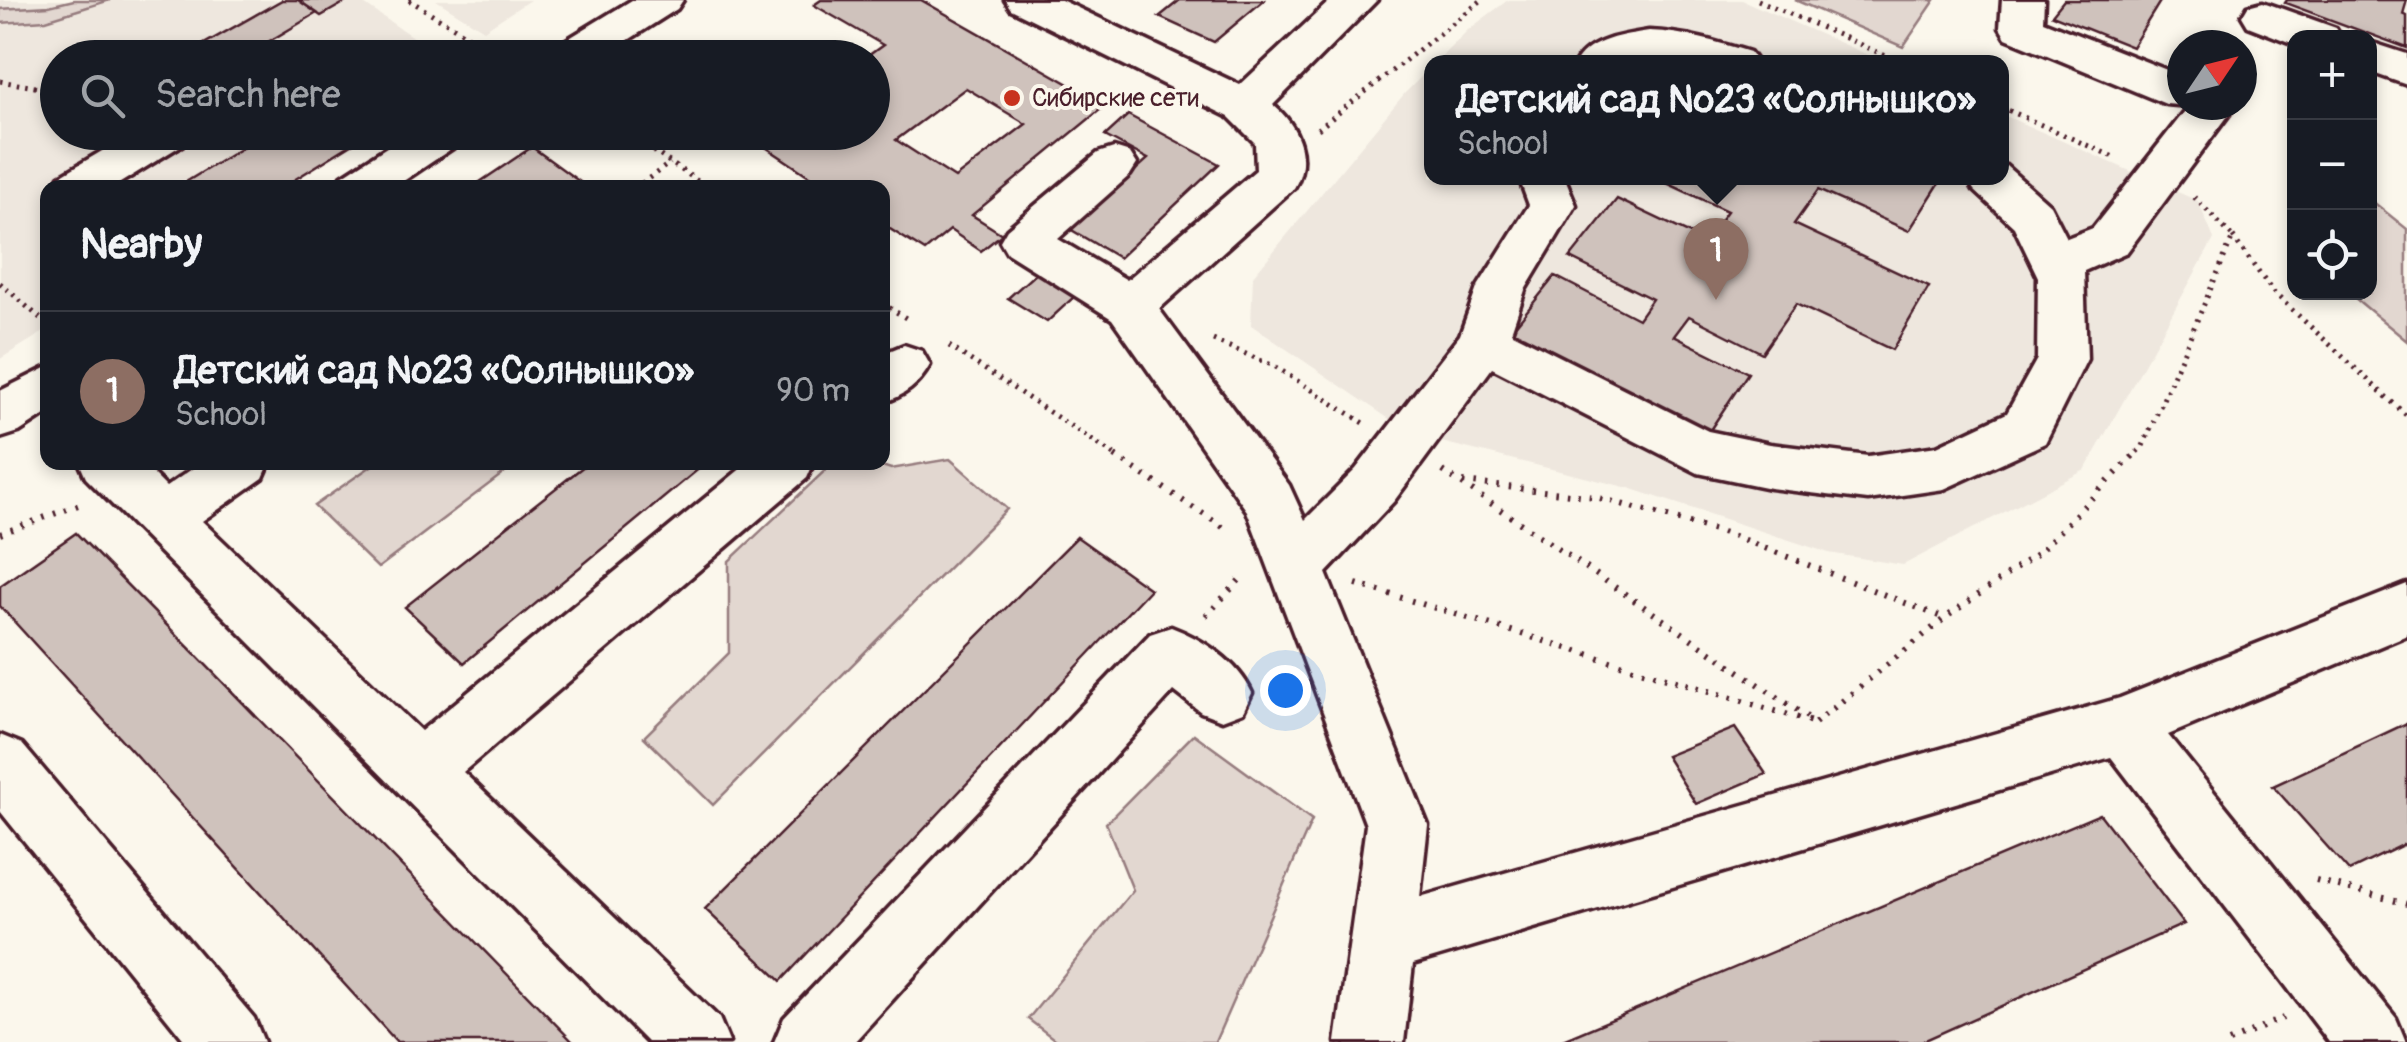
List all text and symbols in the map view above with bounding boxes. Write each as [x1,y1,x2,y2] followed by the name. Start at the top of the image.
[2167,30,2257,120] north arrow
[2287,30,2377,300] map controls
[2287,30,2377,120] button: +
[40,40,890,150] search box
[1424,55,2009,185] popup
[75,68,130,123] icon: search
[155,71,341,119] text: Search here
[1457,76,1976,124] text: Детский сад №23 «Солнышко»
[1032,83,1199,114] place label: Сибирские сети
[1001,87,1023,109] marker: Сибирские сети
[2287,120,2377,210] button: −
[1457,124,1549,164] text: School
[2287,210,2377,300] button: locate
[1684,218,1748,300] pin: 1
[80,219,202,271] text: Nearby
[175,347,694,395] text: Детский сад №23 «Солнышко»
[106,371,119,411] text: 1
[776,371,850,411] text: 90 m
[175,395,267,435] text: School
[1260,665,1311,716] your location

